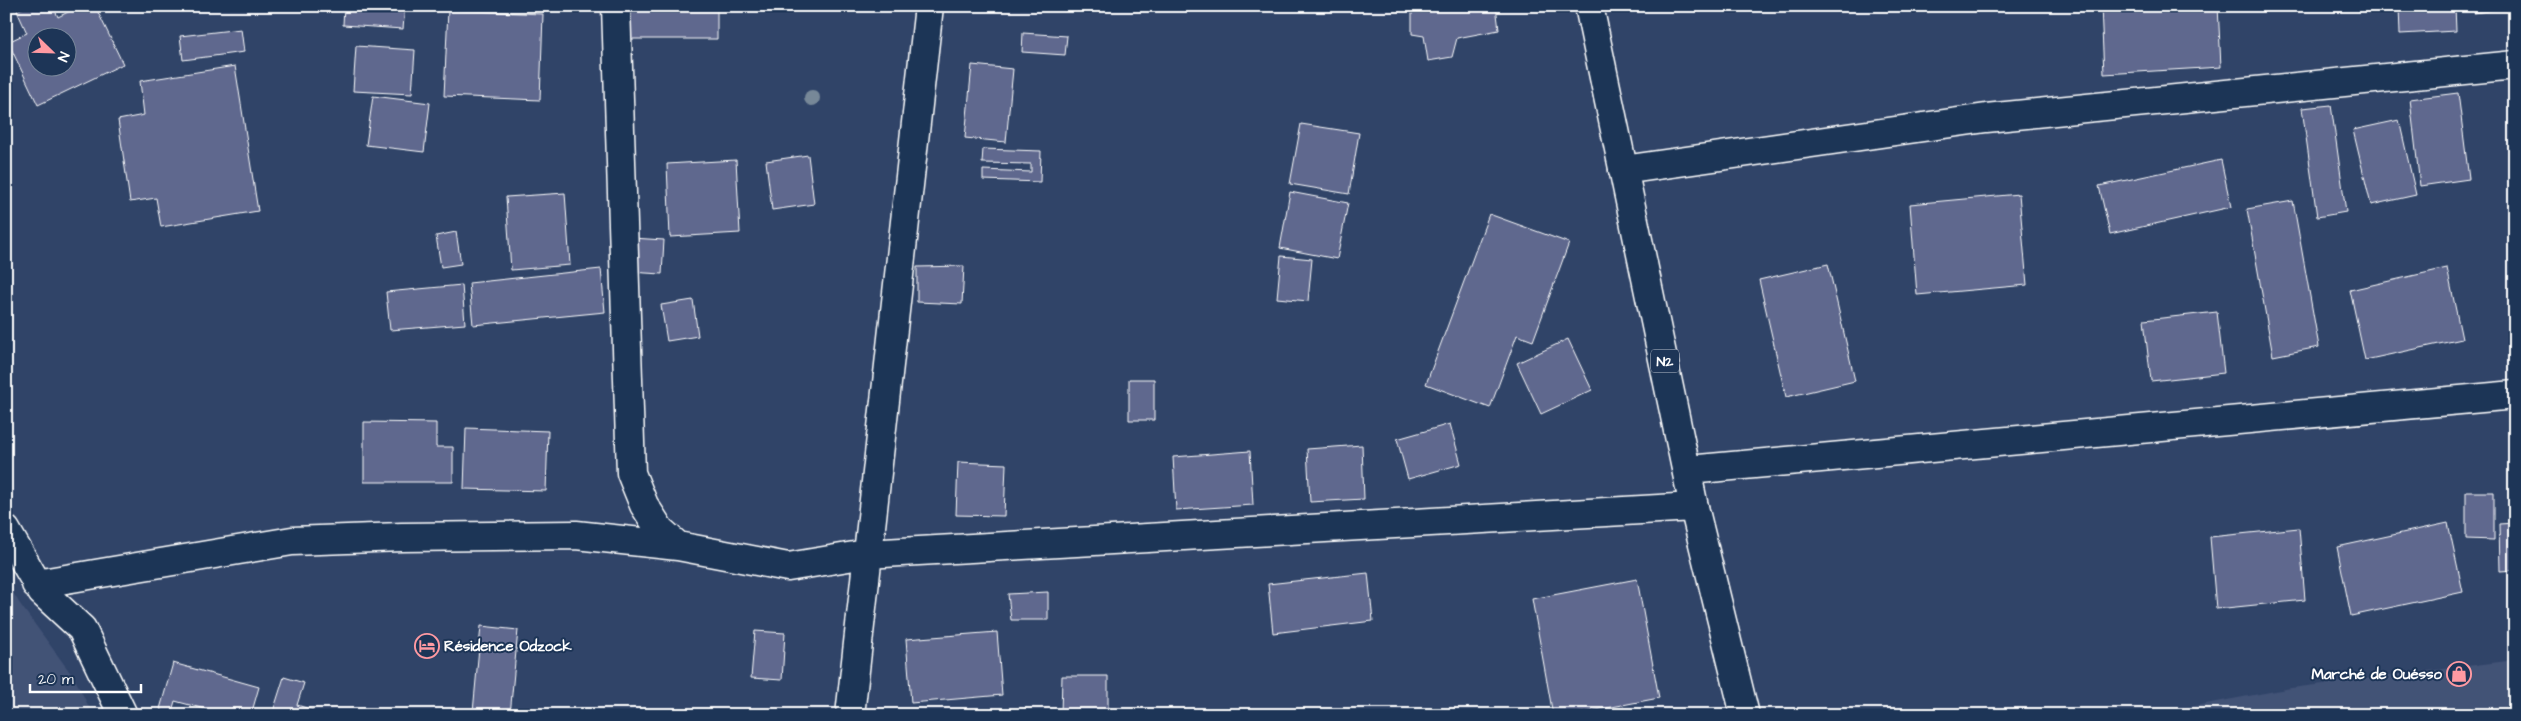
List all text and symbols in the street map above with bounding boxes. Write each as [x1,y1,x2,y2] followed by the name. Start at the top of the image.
[28,28,78,78] north arrow
[52,49,74,65] text: N
[1651,350,1679,372] road number: N2
[414,633,440,659] hotel icon: Résidence Odzock
[444,636,573,657] place label: Résidence Odzock
[30,661,141,693] scale bar
[2446,661,2472,687] shop icon: Marché de Ouésso
[2312,664,2443,685] place label: Marché de Ouésso
[38,669,74,690] text: 20 m

